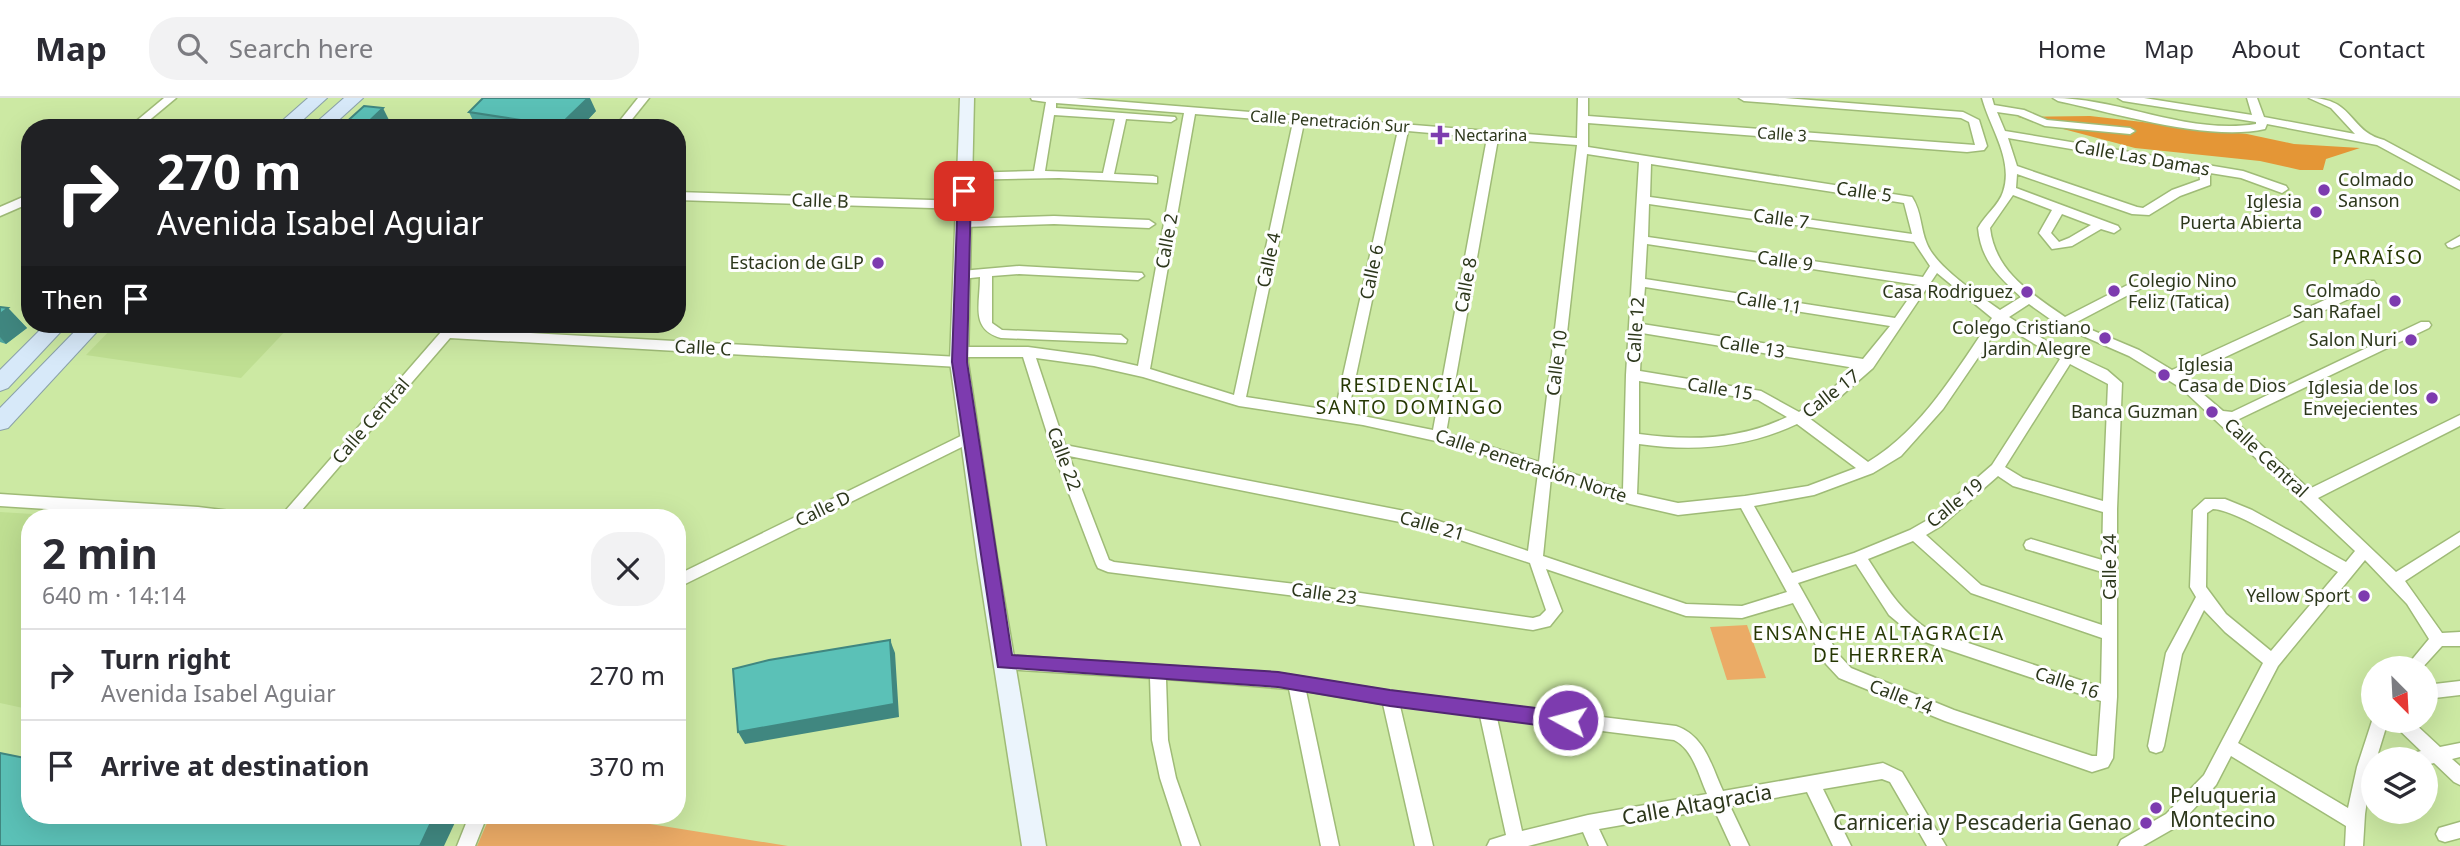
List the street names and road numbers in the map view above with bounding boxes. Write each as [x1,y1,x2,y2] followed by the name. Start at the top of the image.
[1249,104,1411,138] street label: Calle Penetración Sur
[1756,121,1808,147] street label: Calle 3
[2073,133,2212,181] street label: Calle Las Damas
[1835,175,1893,207] street label: Calle 5
[791,187,849,213] street label: Calle B
[1752,202,1810,234] street label: Calle 7
[1149,211,1183,270] street label: Calle 2
[1250,230,1286,290] street label: Calle 4
[1353,242,1389,302] street label: Calle 6
[1756,244,1814,276] street label: Calle 9
[1448,255,1482,314] street label: Calle 8
[1735,285,1804,319] street label: Calle 11
[1621,296,1649,364] street label: Calle 12
[1540,329,1572,397] street label: Calle 10
[1718,329,1787,363] street label: Calle 13
[674,334,732,360] street label: Calle C
[1797,363,1864,423] street label: Calle 17
[1686,371,1755,405] street label: Calle 15
[326,372,414,468] street label: Calle Central
[2220,412,2314,502] street label: Calle Central
[1042,423,1088,494] street label: Calle 22
[1432,423,1630,507] street label: Calle Penetración Norte
[1921,472,1988,532] street label: Calle 19
[791,484,854,532] street label: Calle D
[1397,504,1467,546] street label: Calle 21
[2097,534,2121,600] street label: Calle 24
[1290,577,1359,609] street label: Calle 23
[2032,660,2102,704] street label: Calle 16
[1866,673,1937,719] street label: Calle 14
[1620,777,1774,831] street label: Calle Altagracia

